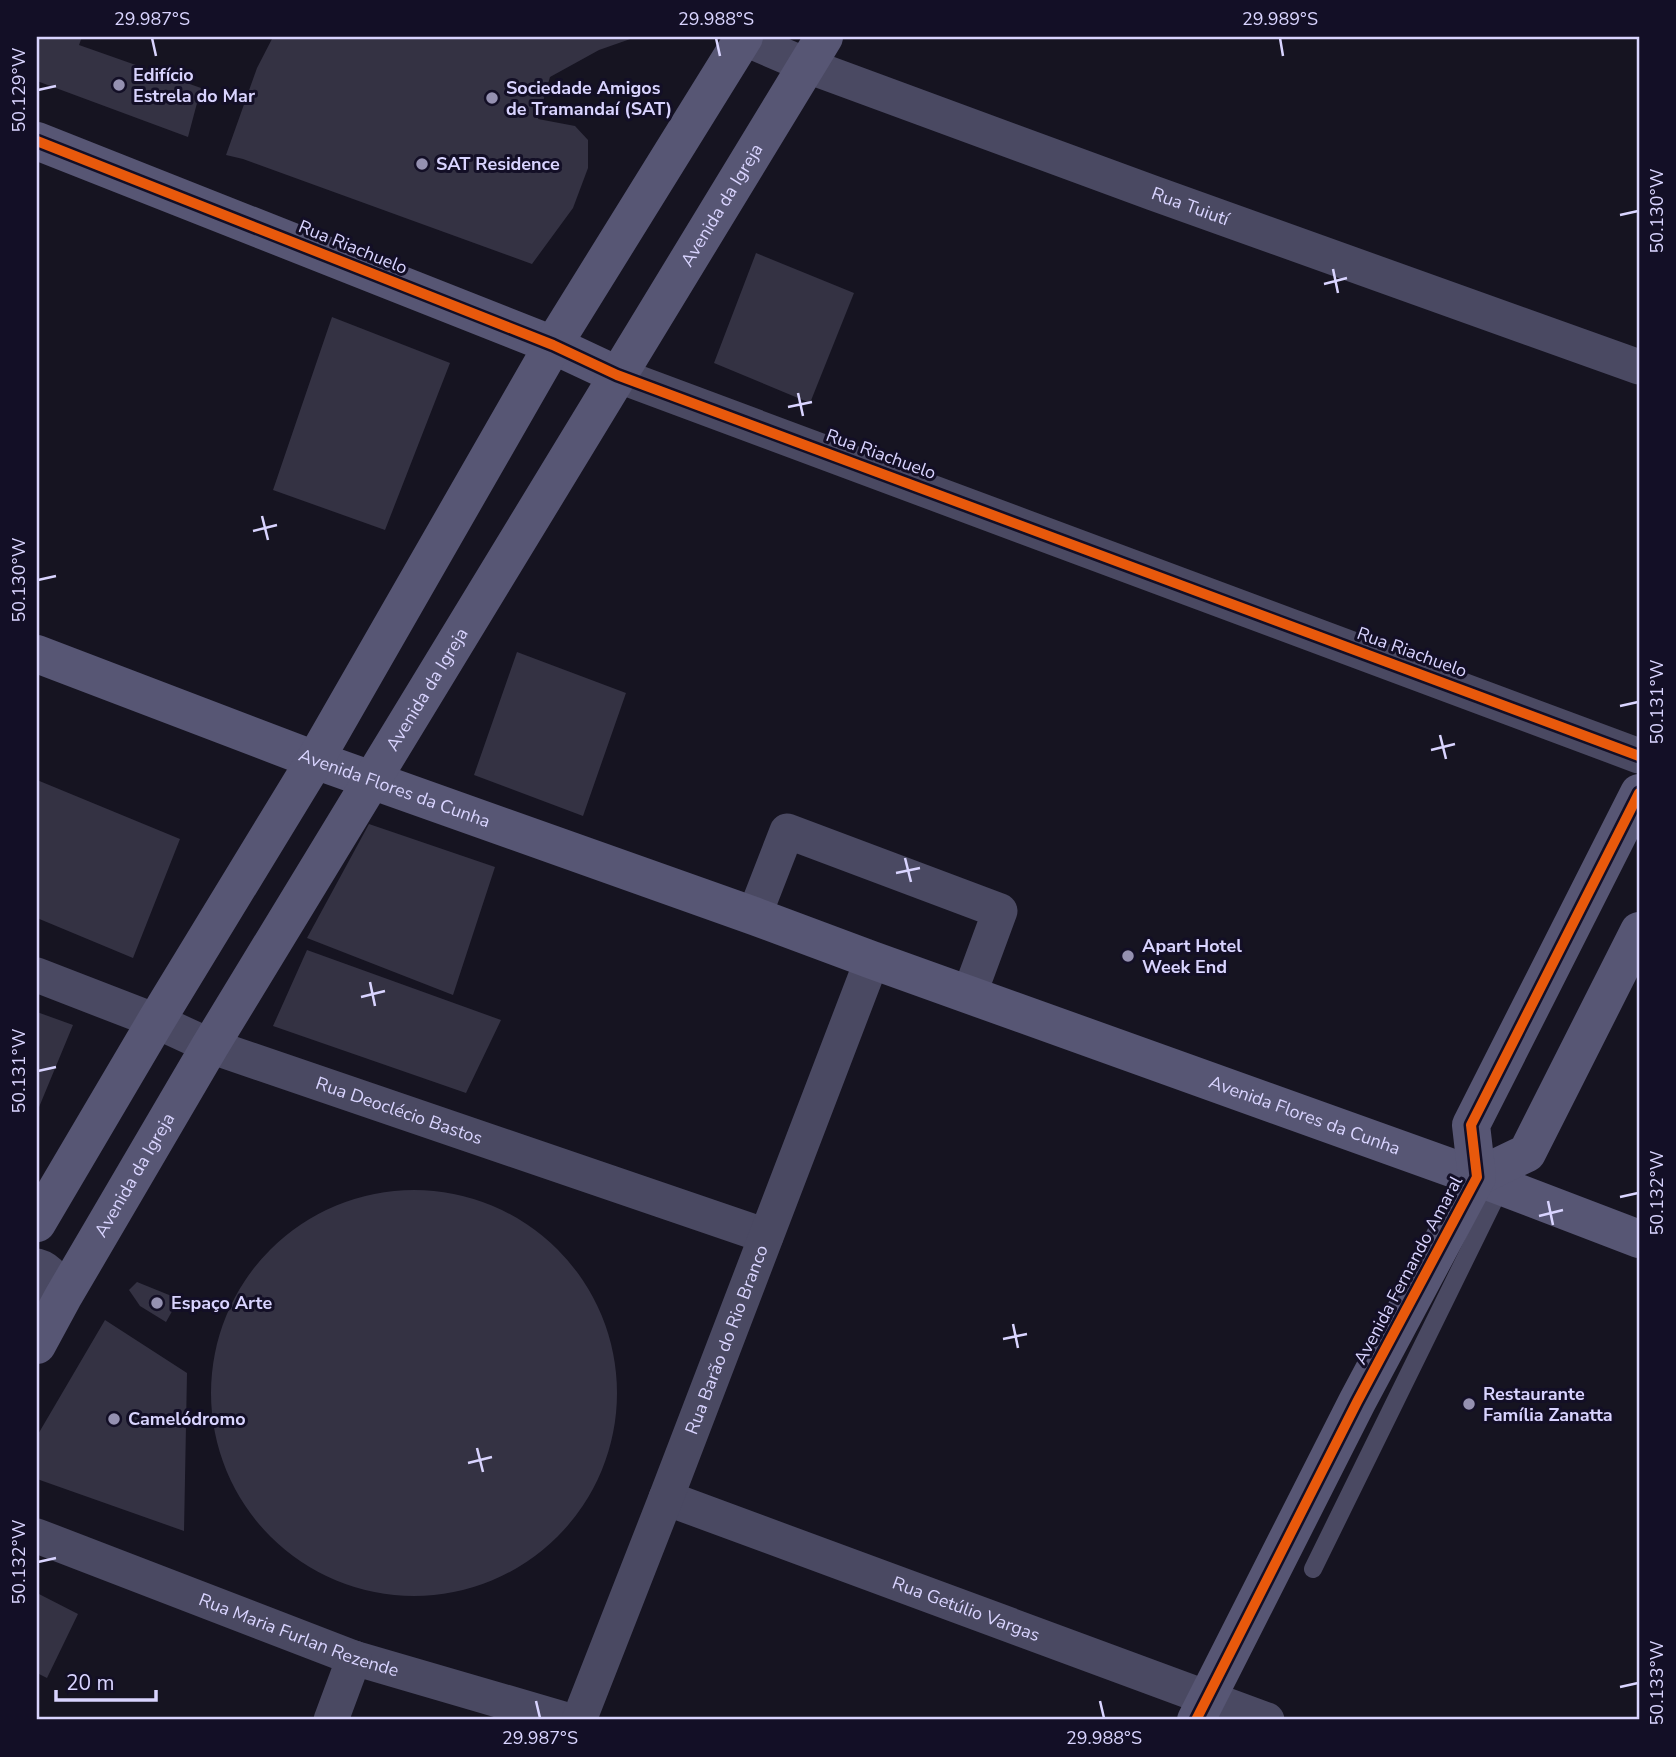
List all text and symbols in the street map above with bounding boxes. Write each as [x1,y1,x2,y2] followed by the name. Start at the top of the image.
[114,7,190,31] text: 29.987°S
[678,7,754,31] text: 29.988°S
[1242,7,1318,31] text: 29.989°S
[7,47,31,132] text: 50.129°W
[133,63,255,108] place label: Edifício Estrela do Mar
[506,76,672,121] place label: Sociedade Amigos de Tramandaí (SAT)
[111,77,127,93] marker: Edifício Estrela do Mar
[484,90,500,106] marker: Sociedade Amigos de Tramandaí (SAT)
[675,139,768,271] street label: Avenida da Igreja
[436,152,560,176] place label: SAT Residence
[414,156,430,172] marker: SAT Residence
[1645,168,1669,253] text: 50.130°W
[1148,181,1233,232] street label: Rua Tuiutí
[295,214,411,280] street label: Rua Riachuelo
[823,423,939,485] street label: Rua Riachuelo
[7,537,31,622] text: 50.130°W
[1354,621,1470,683] street label: Rua Riachuelo
[380,623,474,755] street label: Avenida da Igreja
[1645,659,1669,744] text: 50.131°W
[295,743,494,833] street label: Avenida Flores da Cunha
[1142,934,1242,979] place label: Apart Hotel Week End
[1120,948,1136,964] marker: Apart Hotel Week End
[7,1028,31,1113] text: 50.131°W
[1206,1070,1404,1161] street label: Avenida Flores da Cunha
[313,1071,486,1150] street label: Rua Deoclécio Bastos
[89,1108,180,1241] street label: Avenida da Igreja
[1645,1150,1669,1235] text: 50.132°W
[1348,1171,1468,1369] street label: Avenida Fernando Amaral
[679,1241,774,1438] street label: Rua Barão do Rio Branco
[171,1291,272,1315] place label: Espaço Arte
[149,1295,165,1311] marker: Espaço Arte
[1483,1382,1613,1427] place label: Restaurante Família Zanatta
[1461,1396,1477,1412] marker: Restaurante Família Zanatta
[128,1407,246,1431] place label: Camelódromo
[106,1411,122,1427] marker: Camelódromo
[7,1519,31,1604] text: 50.132°W
[889,1571,1043,1647] street label: Rua Getúlio Vargas
[195,1587,402,1682] street label: Rua Maria Furlan Rezende
[1645,1640,1669,1725] text: 50.133°W
[56,1659,156,1703] scale bar
[66,1669,115,1697] text: 20 m
[502,1726,578,1750] text: 29.987°S
[1066,1726,1142,1750] text: 29.988°S

